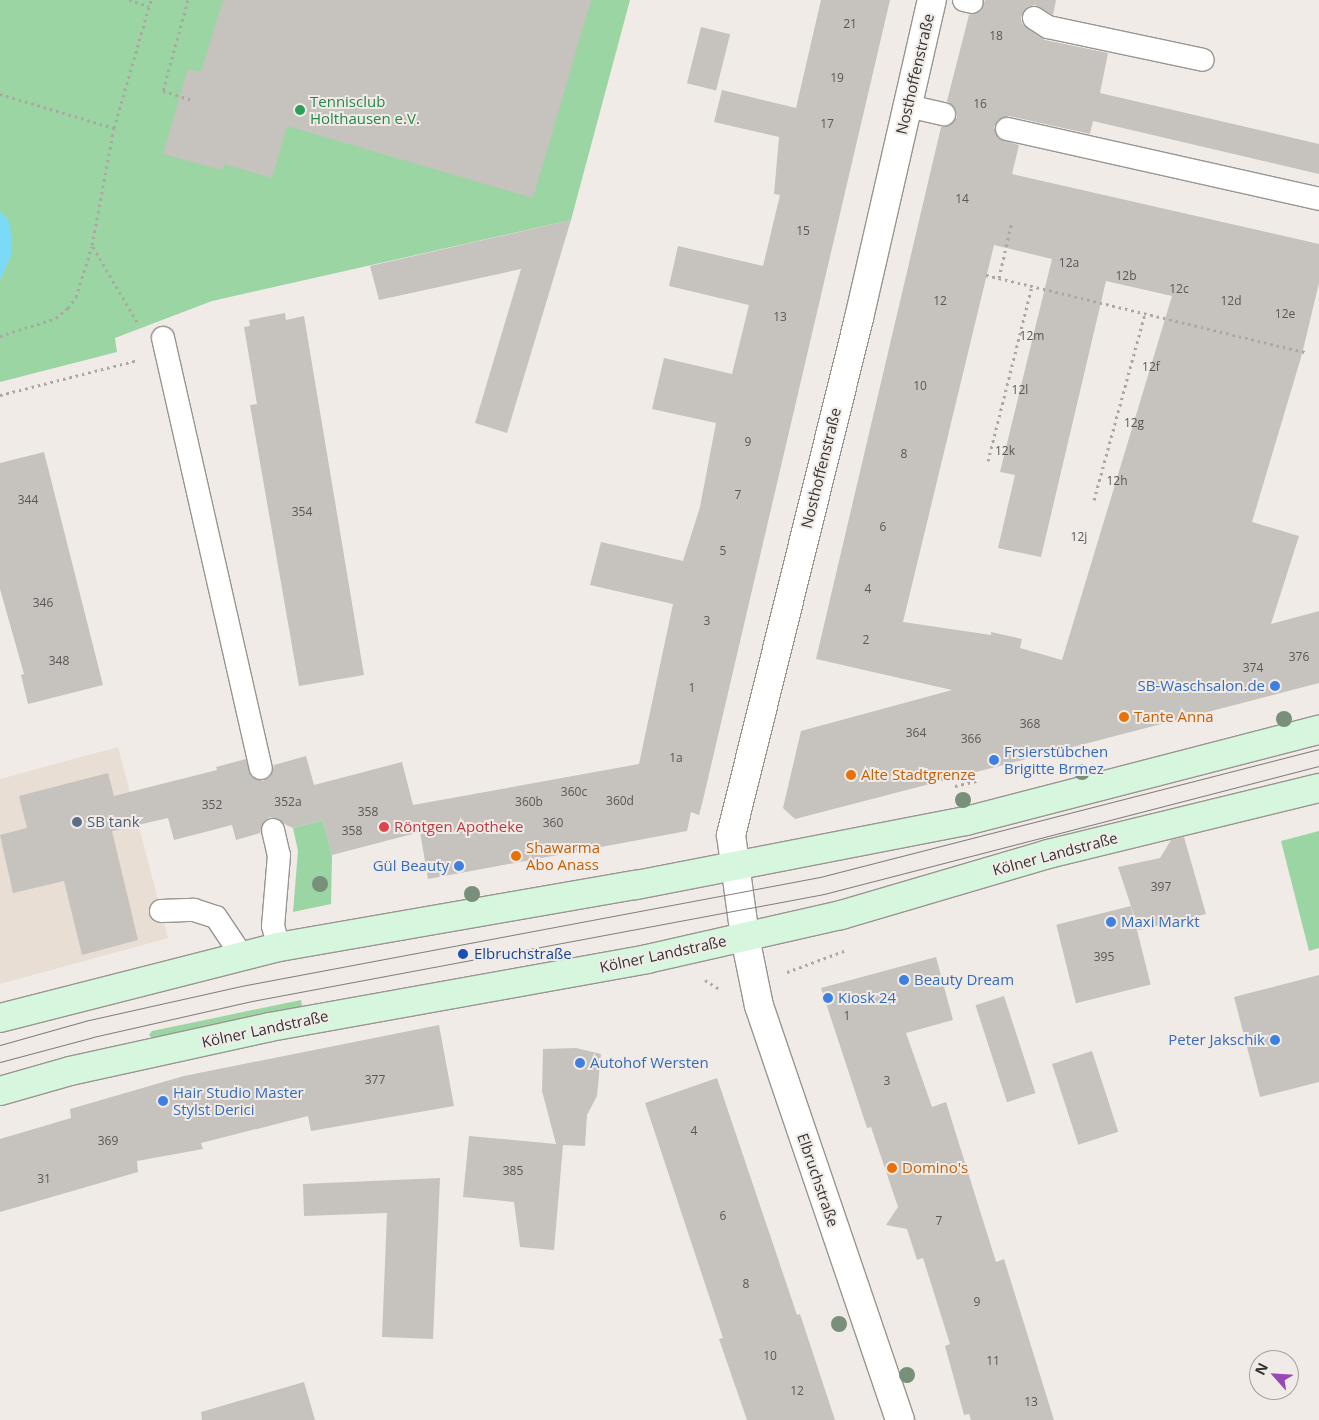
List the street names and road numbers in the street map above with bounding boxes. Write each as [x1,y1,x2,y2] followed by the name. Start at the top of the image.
[892,12,938,136] street label: Nosthoffenstraße
[797,406,845,530] street label: Nosthoffenstraße
[990,829,1120,879] street label: Kölner Landstraße
[598,932,728,976] street label: Kölner Landstraße
[200,1007,330,1051] street label: Kölner Landstraße
[794,1131,842,1229] street label: Elbruchstraße

